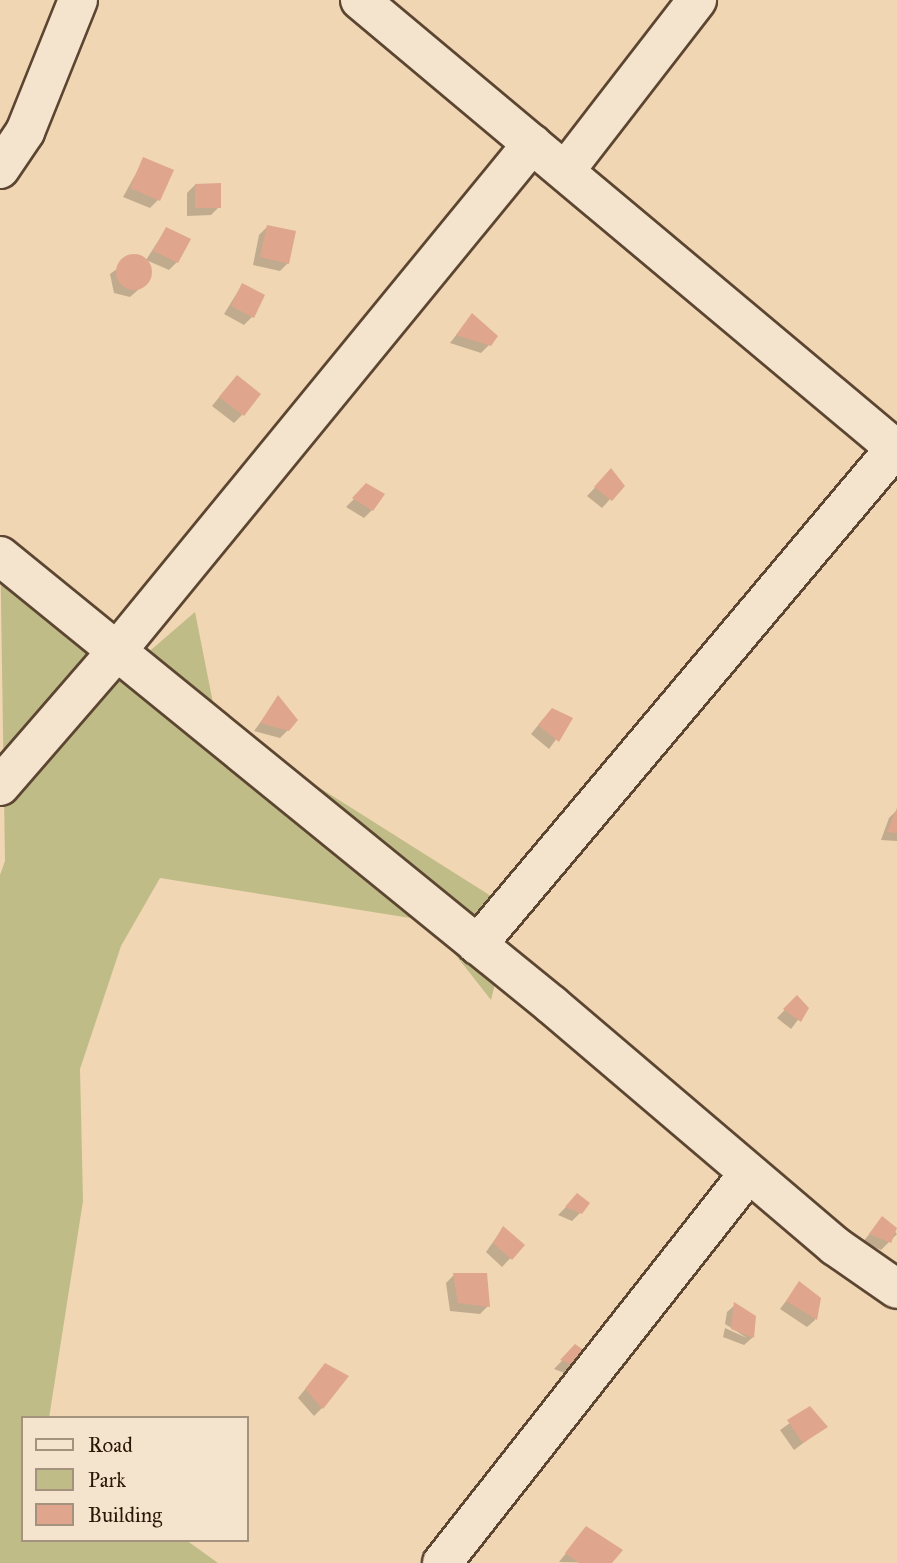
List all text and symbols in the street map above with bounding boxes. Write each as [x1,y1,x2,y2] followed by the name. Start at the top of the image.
[21,1416,248,1542] legend
[88,1432,133,1458] text: Road
[88,1467,126,1493] text: Park
[88,1502,162,1528] text: Building

